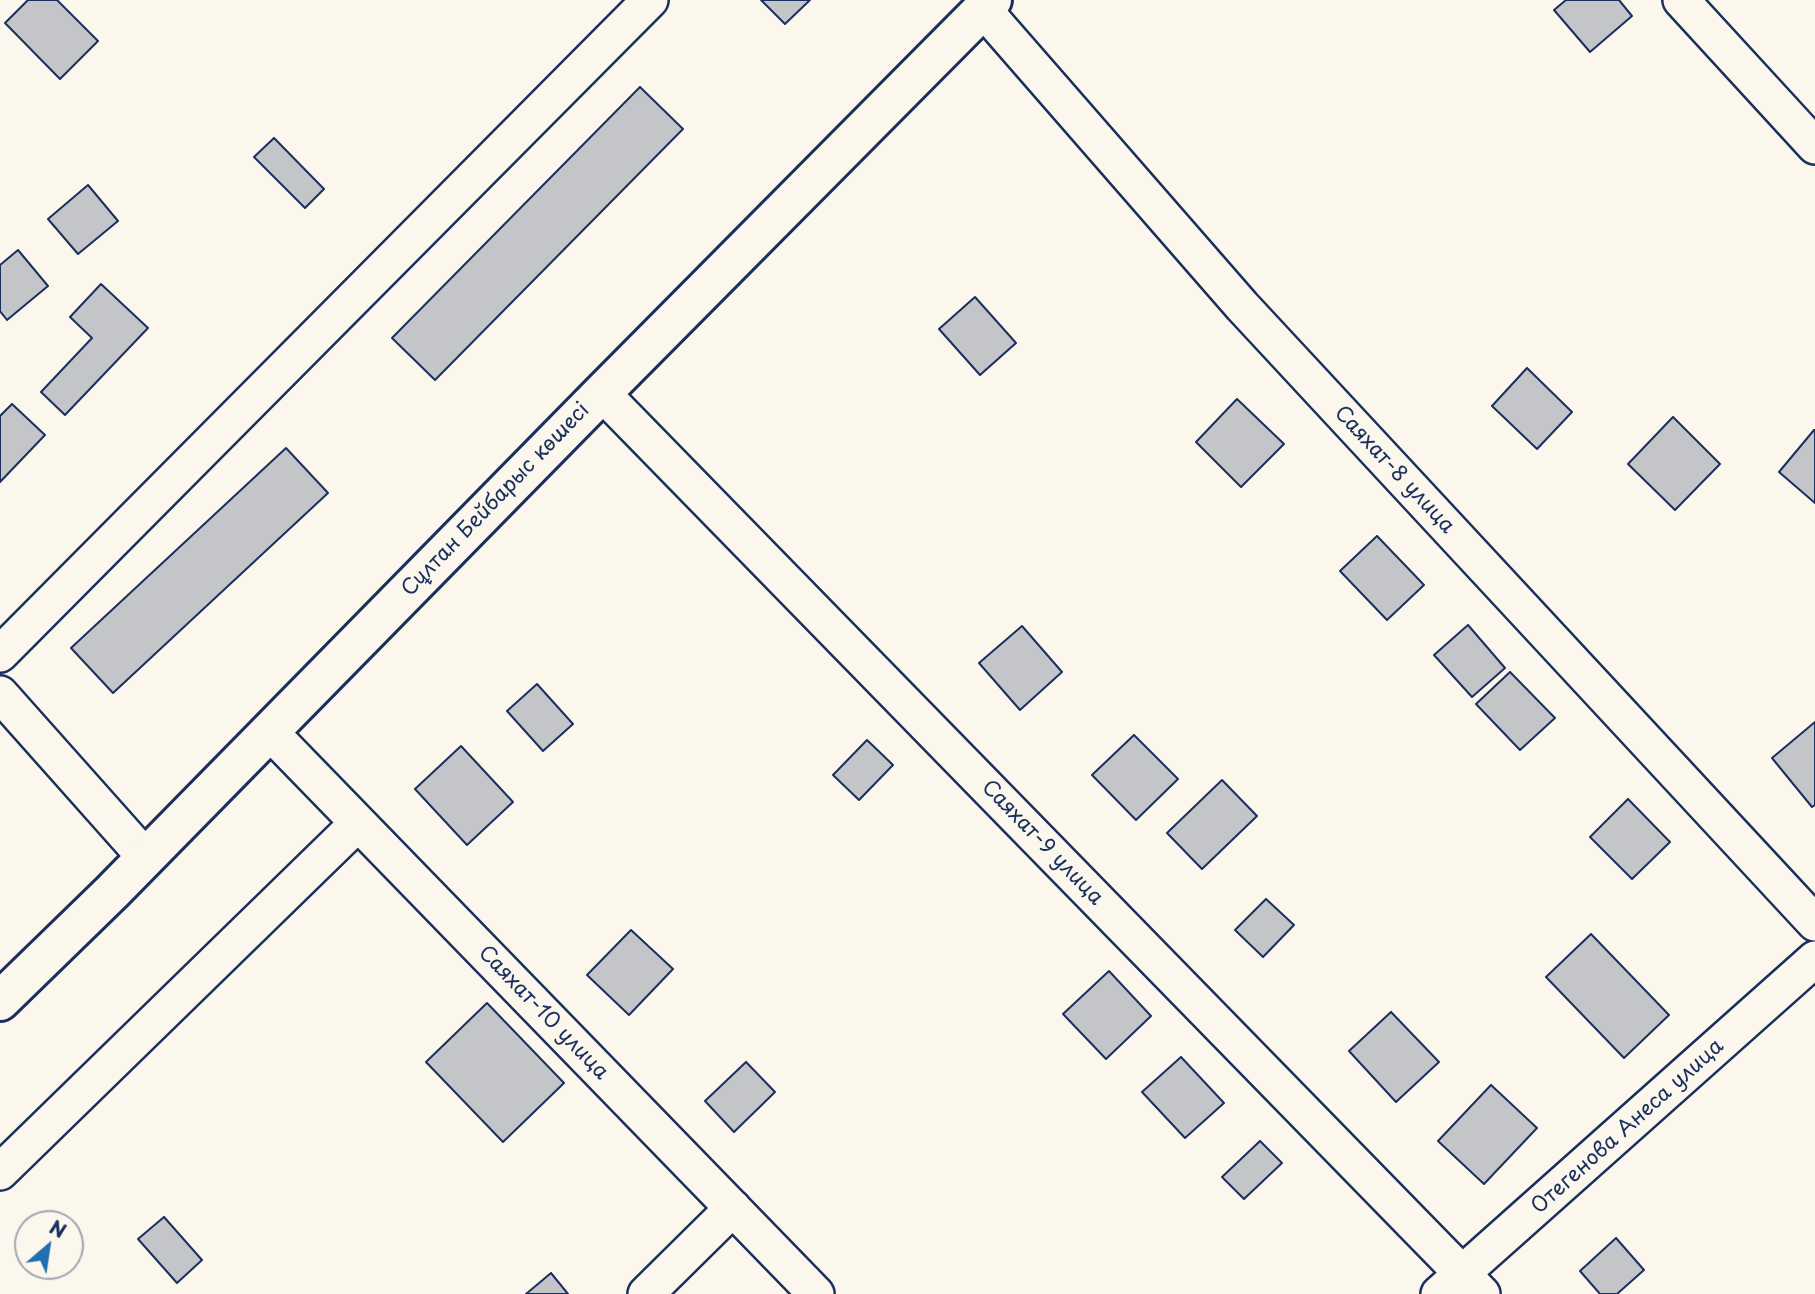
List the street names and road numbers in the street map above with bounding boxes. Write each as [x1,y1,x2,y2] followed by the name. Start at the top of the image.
[397,398,595,602] street label: Сұлтан Бейбарыс көшесі
[1328,401,1460,539] street label: Саяхат-8 улица
[976,775,1108,911] street label: Саяхат-9 улица
[473,941,613,1085] street label: Саяхат-10 улица
[1527,1034,1729,1220] street label: Отегенова Анеса улица

